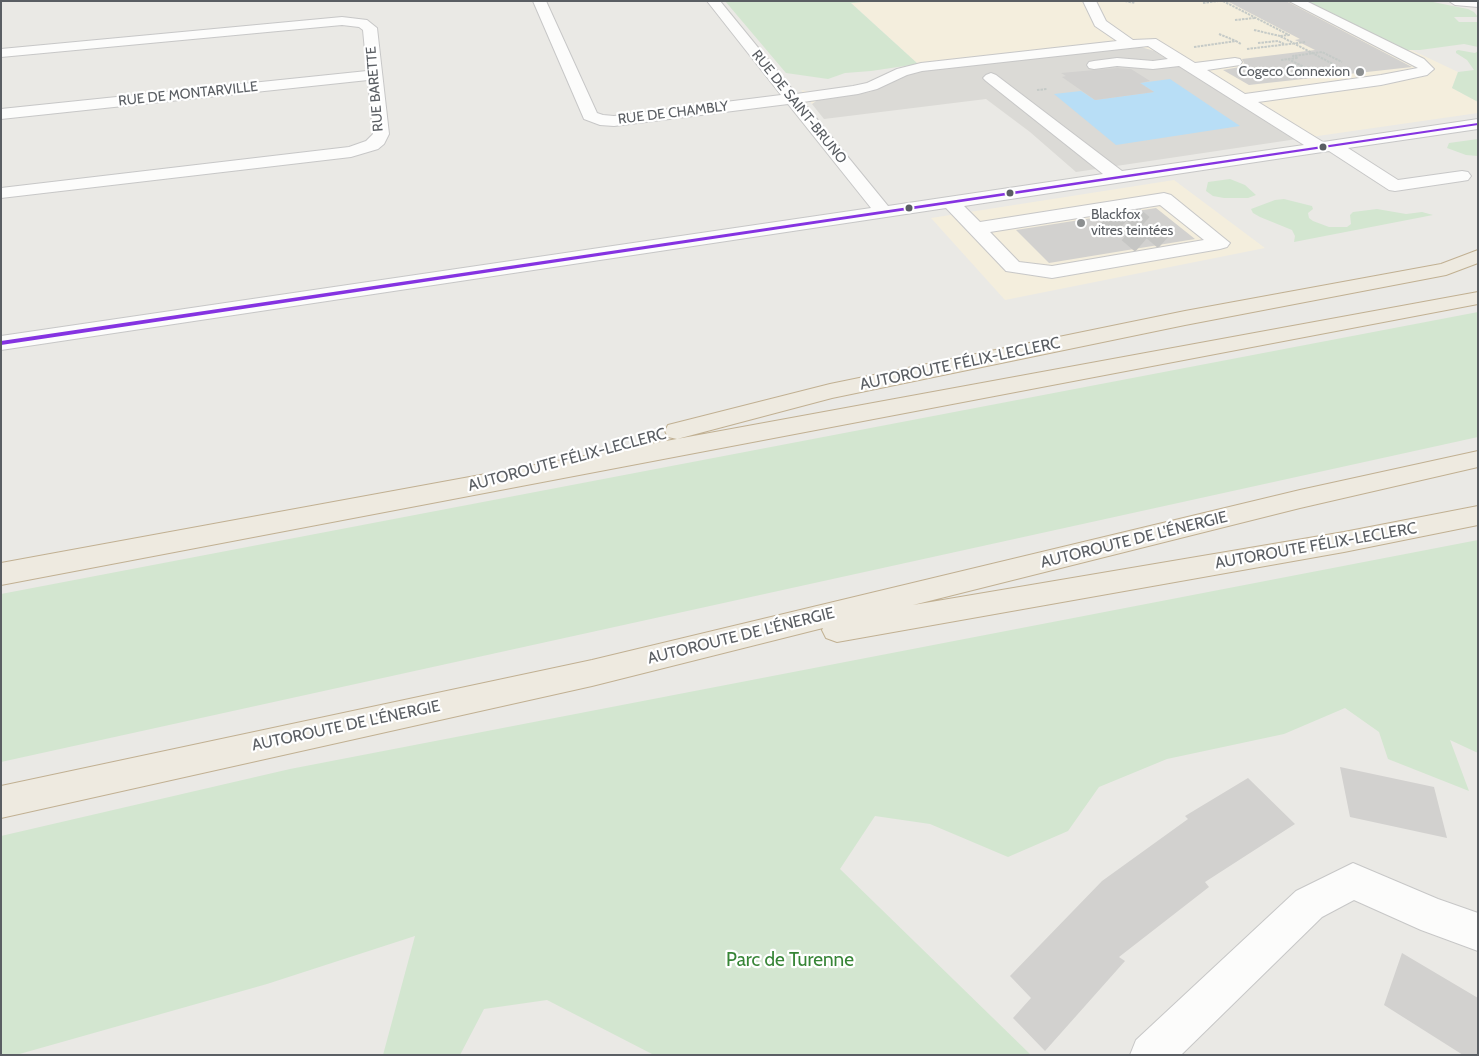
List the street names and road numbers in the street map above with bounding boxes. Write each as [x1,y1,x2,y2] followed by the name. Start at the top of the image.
[363,46,387,132] street label: RUE BARETTE
[748,47,850,167] street label: RUE DE SAINT-BRUNO
[117,78,259,110] street label: RUE DE MONTARVILLE
[617,98,729,128] street label: RUE DE CHAMBLY
[858,333,1062,395] street label: AUTOROUTE FÉLIX-LECLERC
[466,424,668,496] street label: AUTOROUTE FÉLIX-LECLERC
[1039,507,1229,573] street label: AUTOROUTE DE L'ÉNERGIE
[1214,519,1418,573] street label: AUTOROUTE FÉLIX-LECLERC
[646,603,836,669] street label: AUTOROUTE DE L'ÉNERGIE
[250,697,442,755] street label: AUTOROUTE DE L'ÉNERGIE

